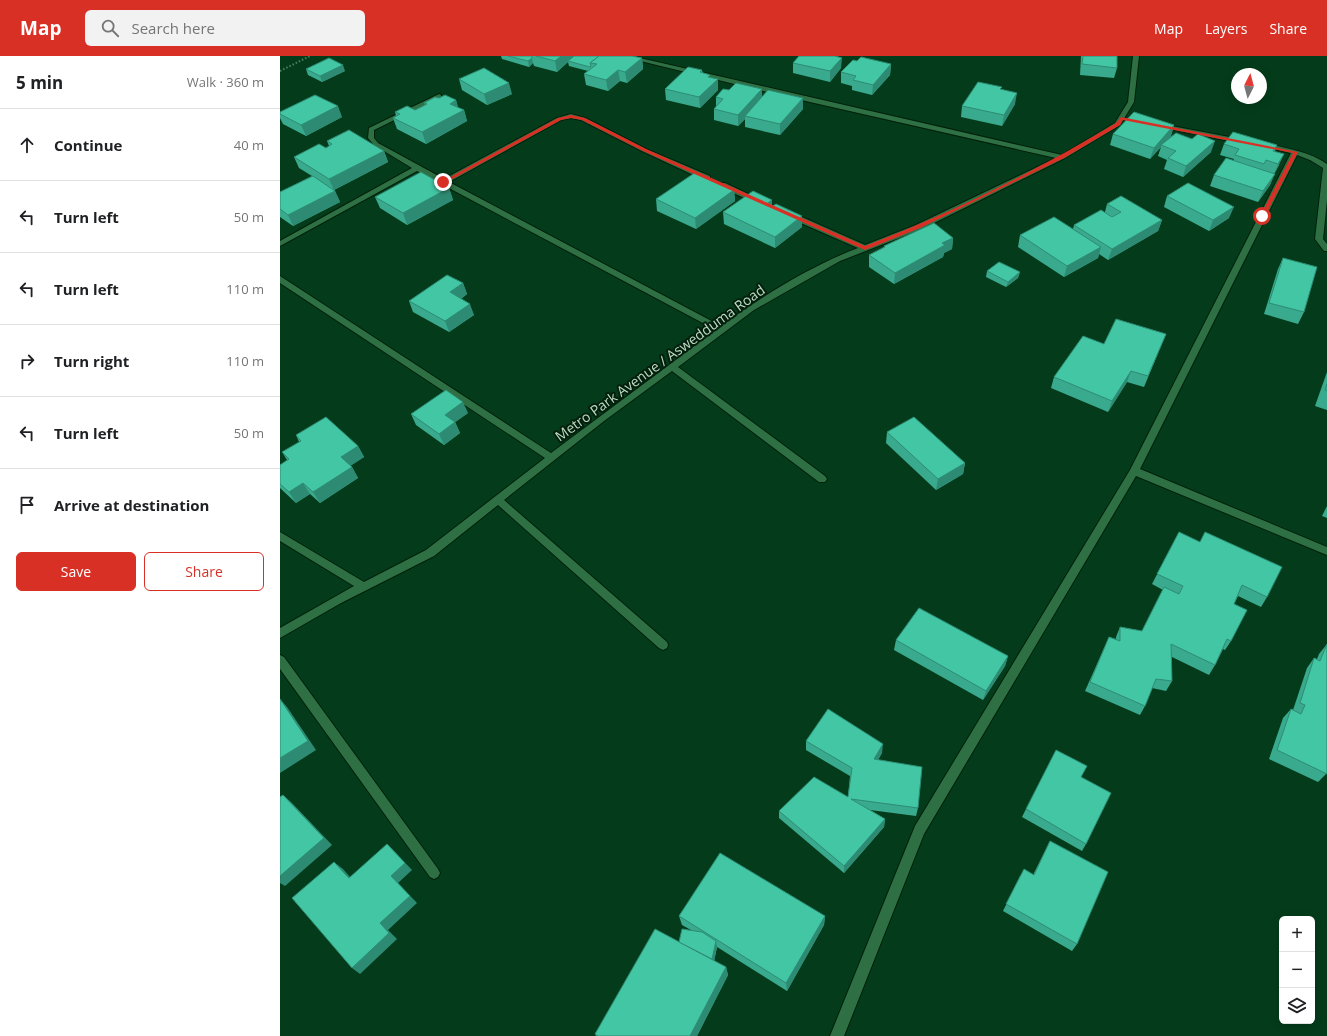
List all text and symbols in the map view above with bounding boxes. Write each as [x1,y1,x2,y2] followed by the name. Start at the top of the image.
[85,10,365,46] search box
[20,15,61,41] text: Map
[99,17,121,39] icon: search
[131,18,215,38] text: Search here
[1154,19,1183,38] text: Map
[1205,19,1247,38] text: Layers
[1269,19,1307,38] text: Share
[1231,68,1267,104] north arrow
[16,71,63,94] text: 5 min
[187,73,264,91] text: Walk · 360 m
[16,134,38,156] icon: ahead
[54,135,122,155] text: Continue
[234,136,264,154] text: 40 m
[434,173,452,191] route end
[16,206,38,228] icon: left
[54,207,119,227] text: Turn left
[1253,207,1271,225] route start
[234,208,264,226] text: 50 m
[16,278,38,300] icon: left
[54,279,119,299] text: Turn left
[226,280,264,298] text: 110 m
[551,280,768,445] street label: Metro Park Avenue / Aswedduma Road
[16,350,38,372] icon: right
[54,351,129,371] text: Turn right
[226,352,264,370] text: 110 m
[16,422,38,444] icon: left
[54,423,119,443] text: Turn left
[234,424,264,442] text: 50 m
[16,494,38,516] icon: arrive
[54,495,209,515] text: Arrive at destination
[16,552,136,591] button: Save
[144,552,264,591] button: Share
[1279,916,1315,1024] map controls
[1279,916,1315,952] button: +
[1279,952,1315,988] button: −
[1279,988,1315,1024] button: layers

